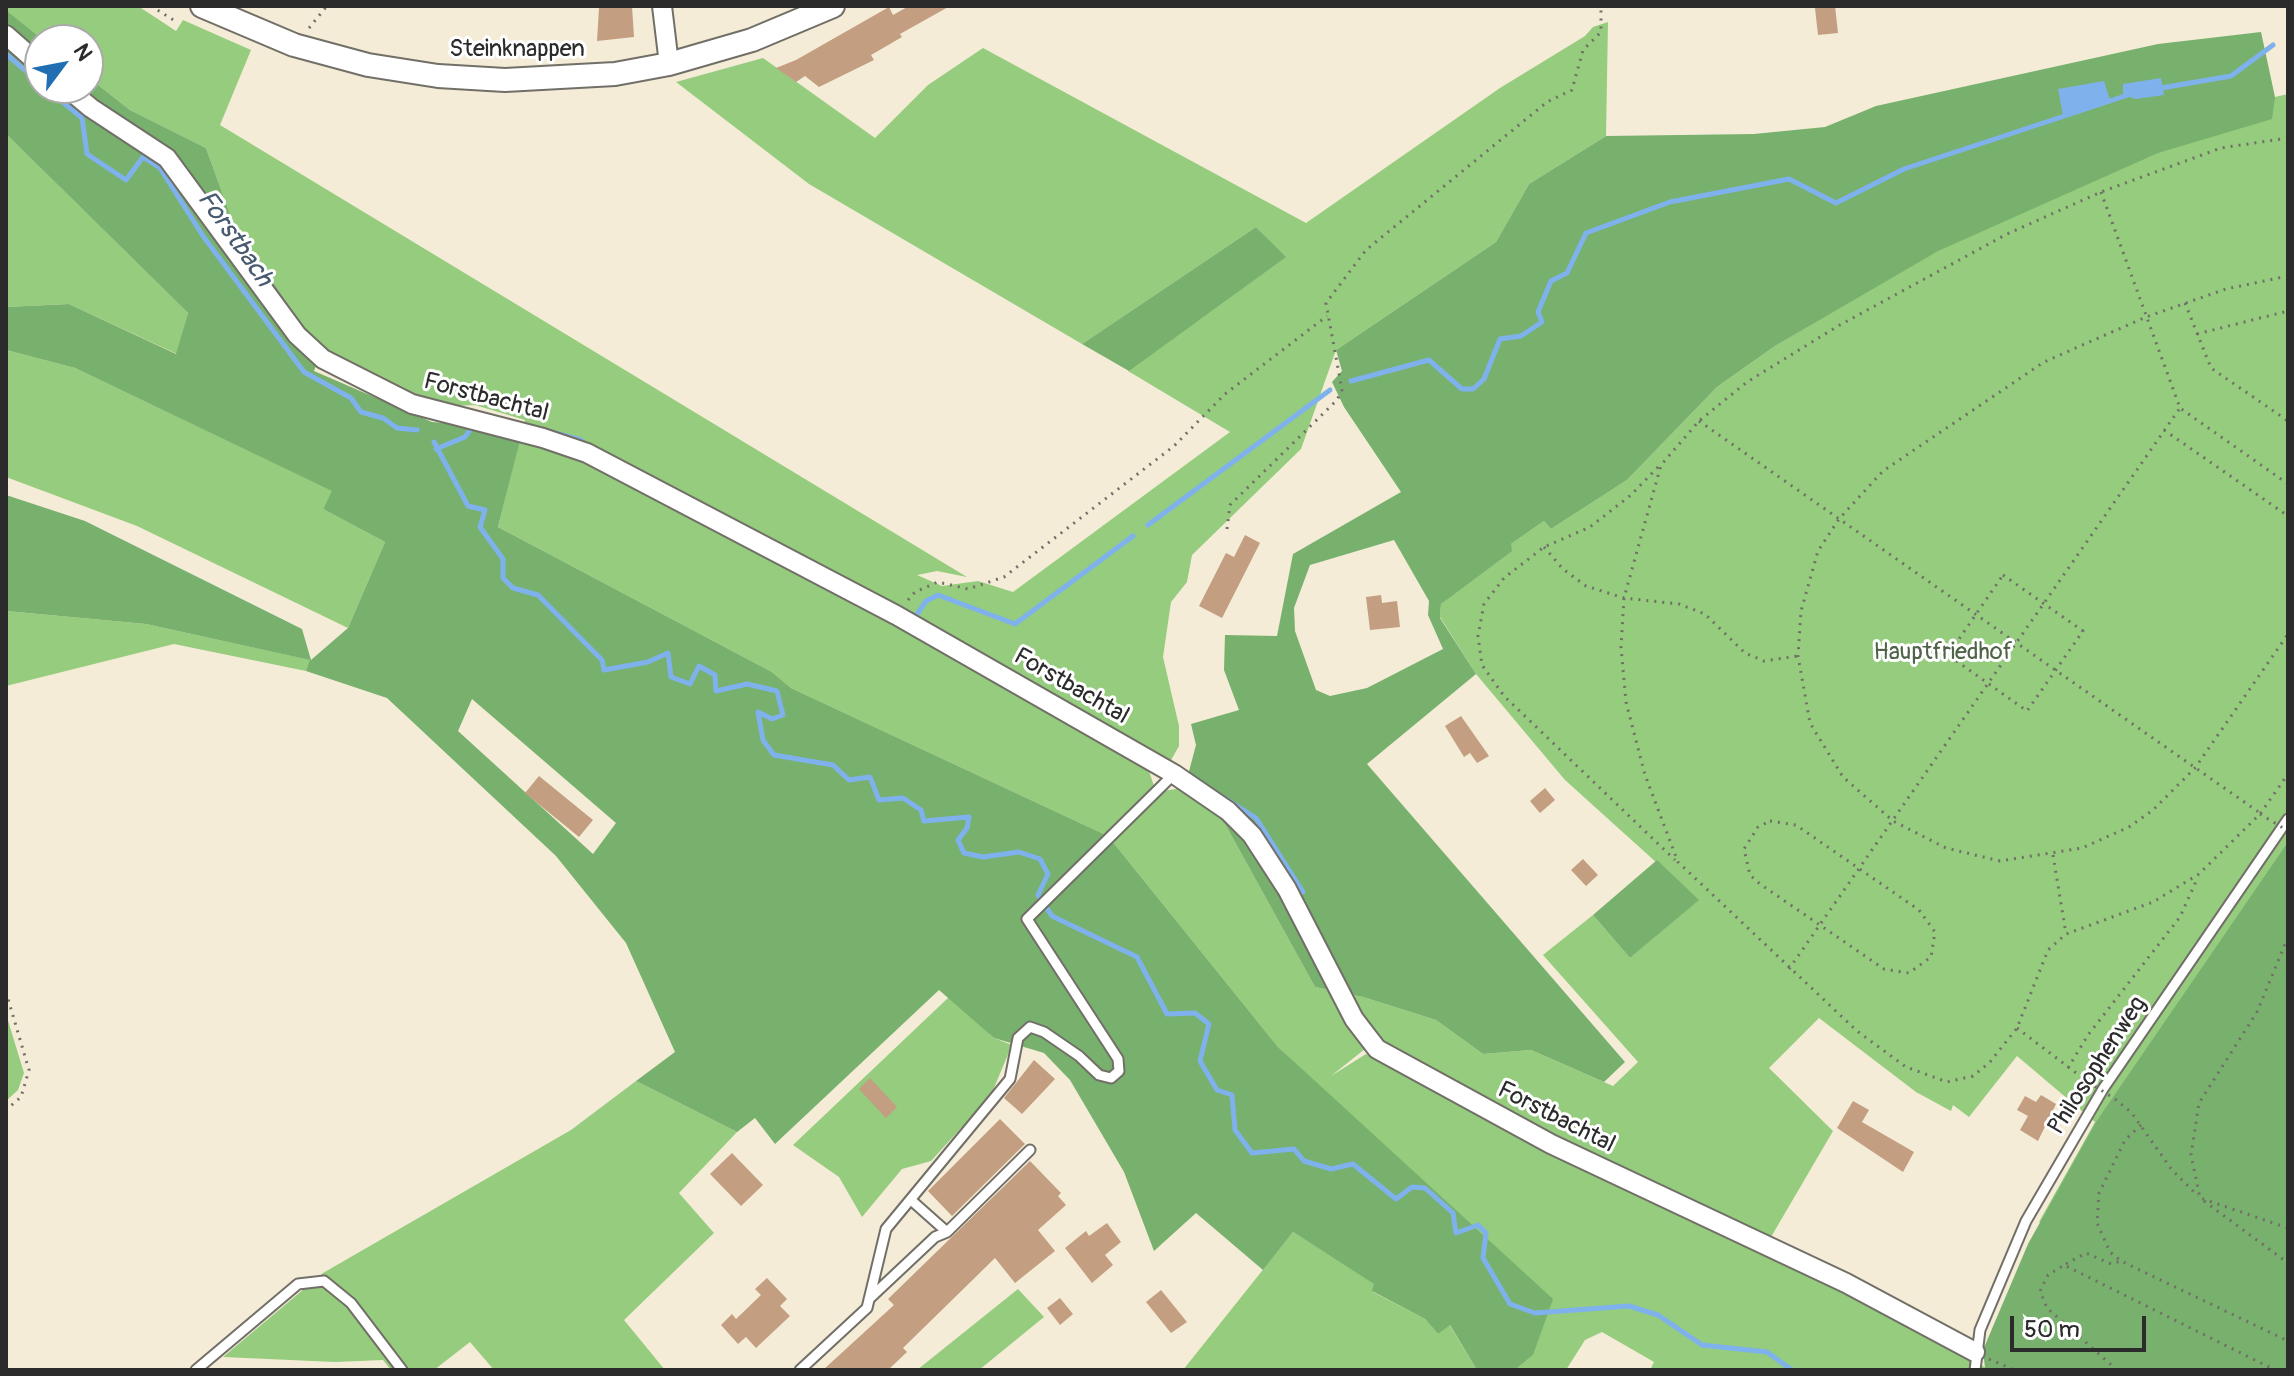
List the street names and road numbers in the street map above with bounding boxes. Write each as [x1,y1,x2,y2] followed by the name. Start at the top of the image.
[449,36,585,64] street label: Steinknappen
[420,368,552,428] street label: Forstbachtal
[1008,643,1134,731] street label: Forstbachtal
[2043,991,2153,1141] street label: Philosophenweg
[1492,1076,1620,1160] street label: Forstbachtal

